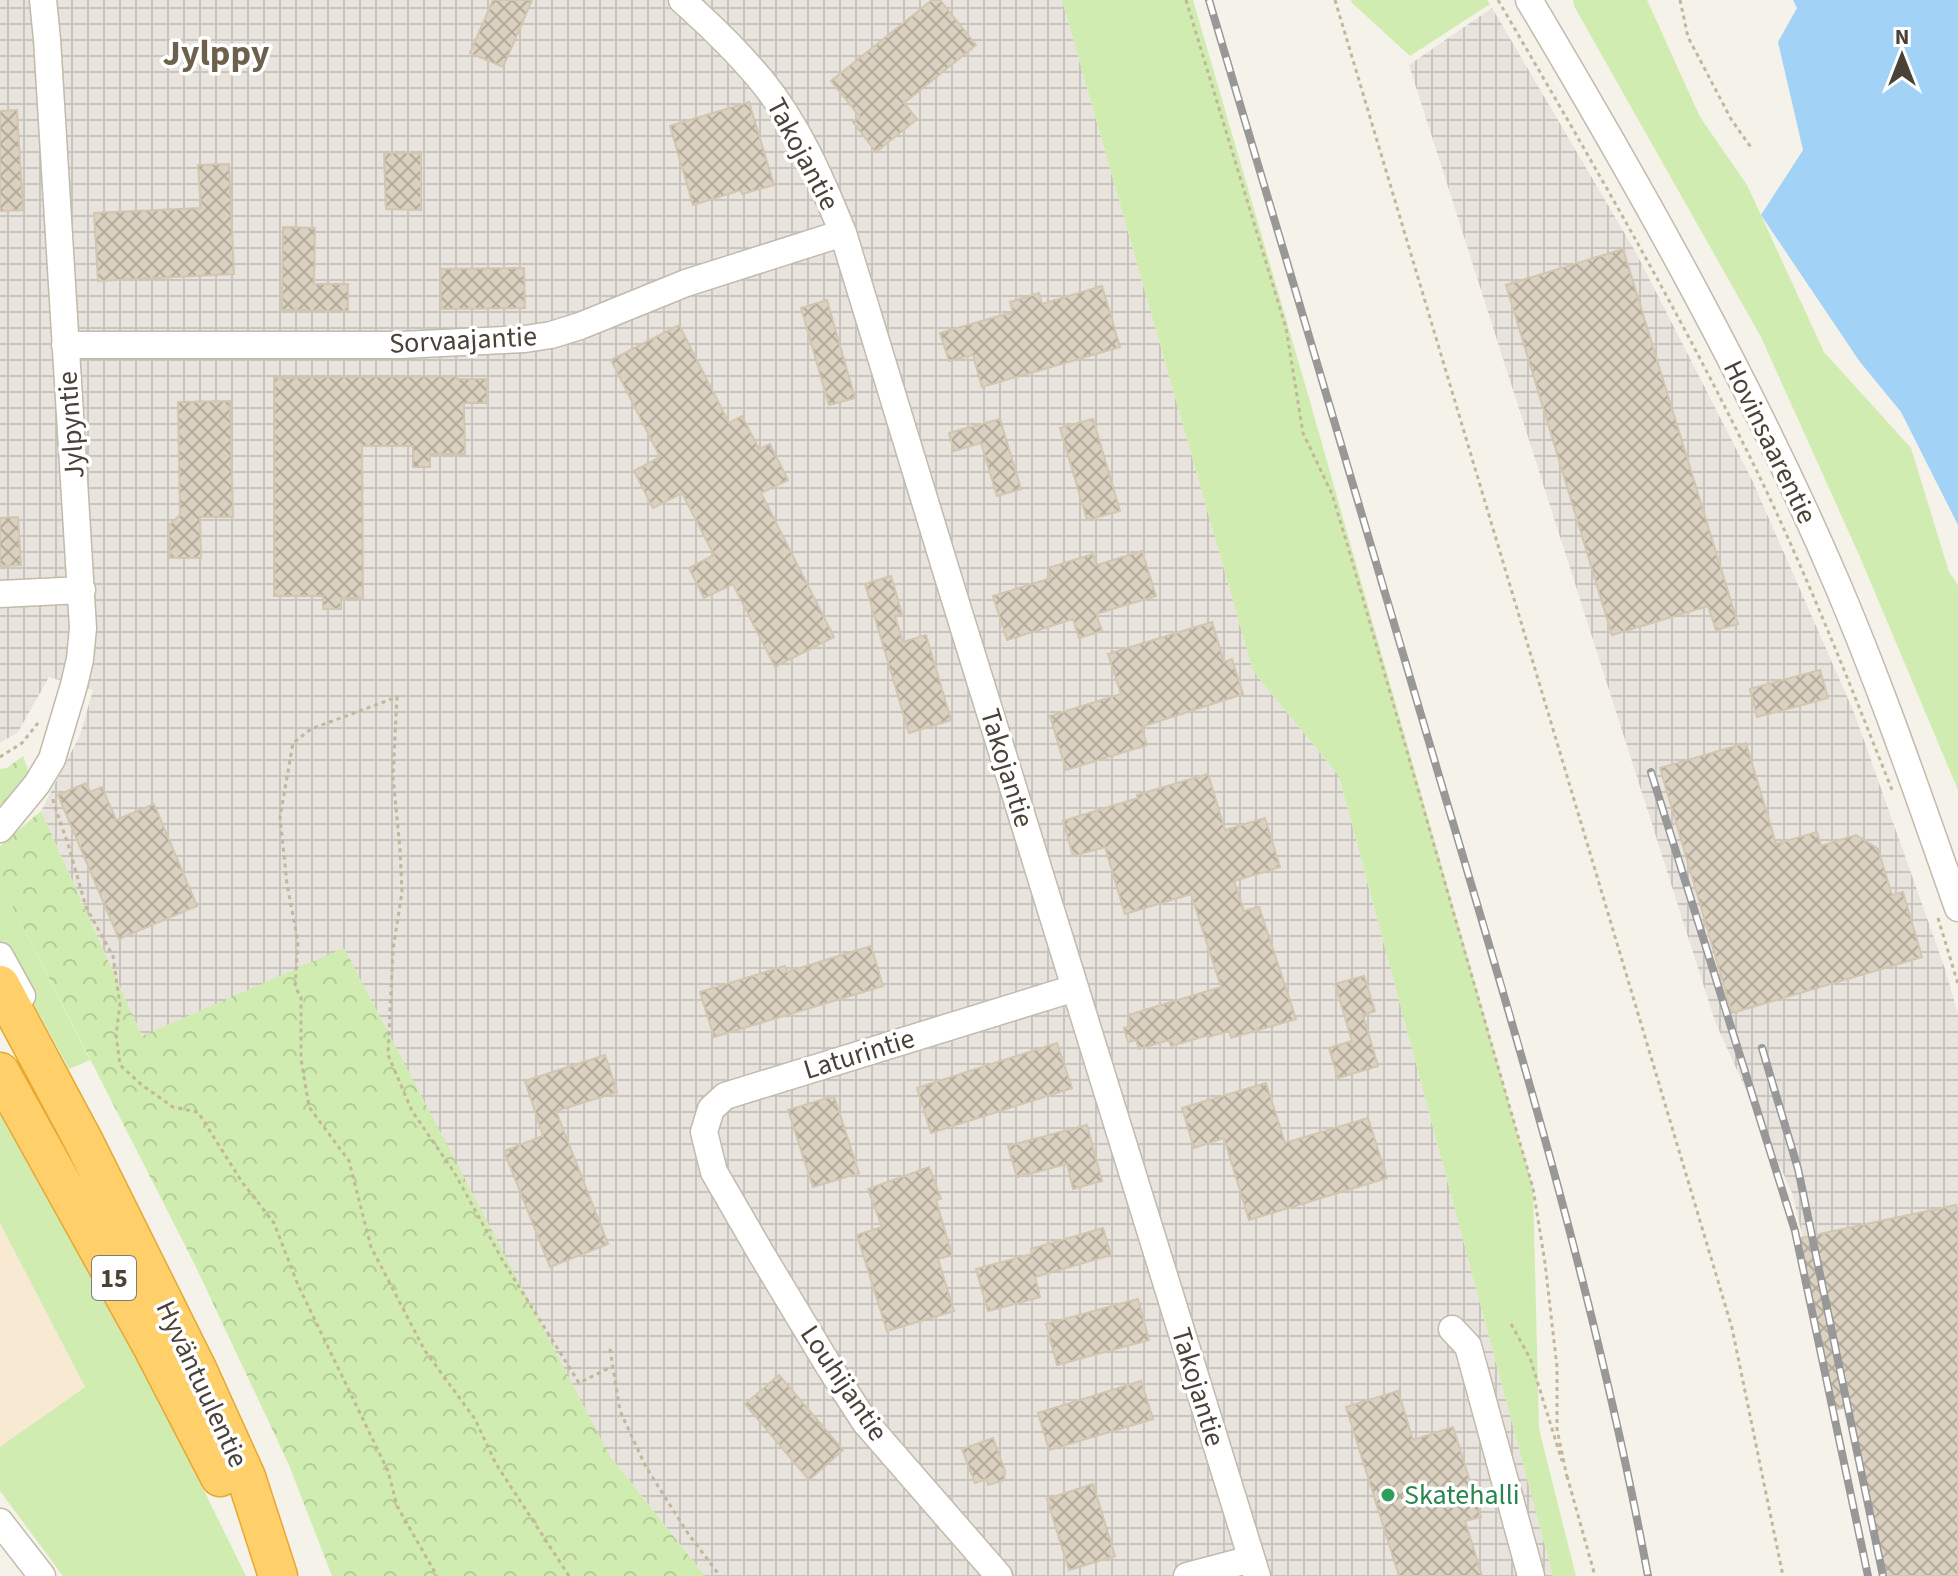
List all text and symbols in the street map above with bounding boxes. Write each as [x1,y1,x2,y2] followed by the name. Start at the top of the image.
[1862,16,1942,96] north arrow
[1895,21,1909,53] text: N
[162,28,270,79] district label: Jylppy
[757,91,849,217] street label: Takojantie
[388,316,538,364] street label: Sorvaajantie
[1713,353,1827,531] street label: Hovinsaarentie
[47,370,95,480] street label: Jylpyntie
[970,704,1044,832] street label: Takojantie
[799,1018,919,1090] street label: Laturintie
[92,1256,136,1300] road number: 15
[146,1294,258,1474] street label: Hyväntuulentie
[790,1317,898,1449] street label: Louhijantie
[1161,1323,1235,1451] street label: Takojantie
[1404,1475,1520,1515] place label: Skatehalli
[1379,1486,1397,1504] marker: Skatehalli

